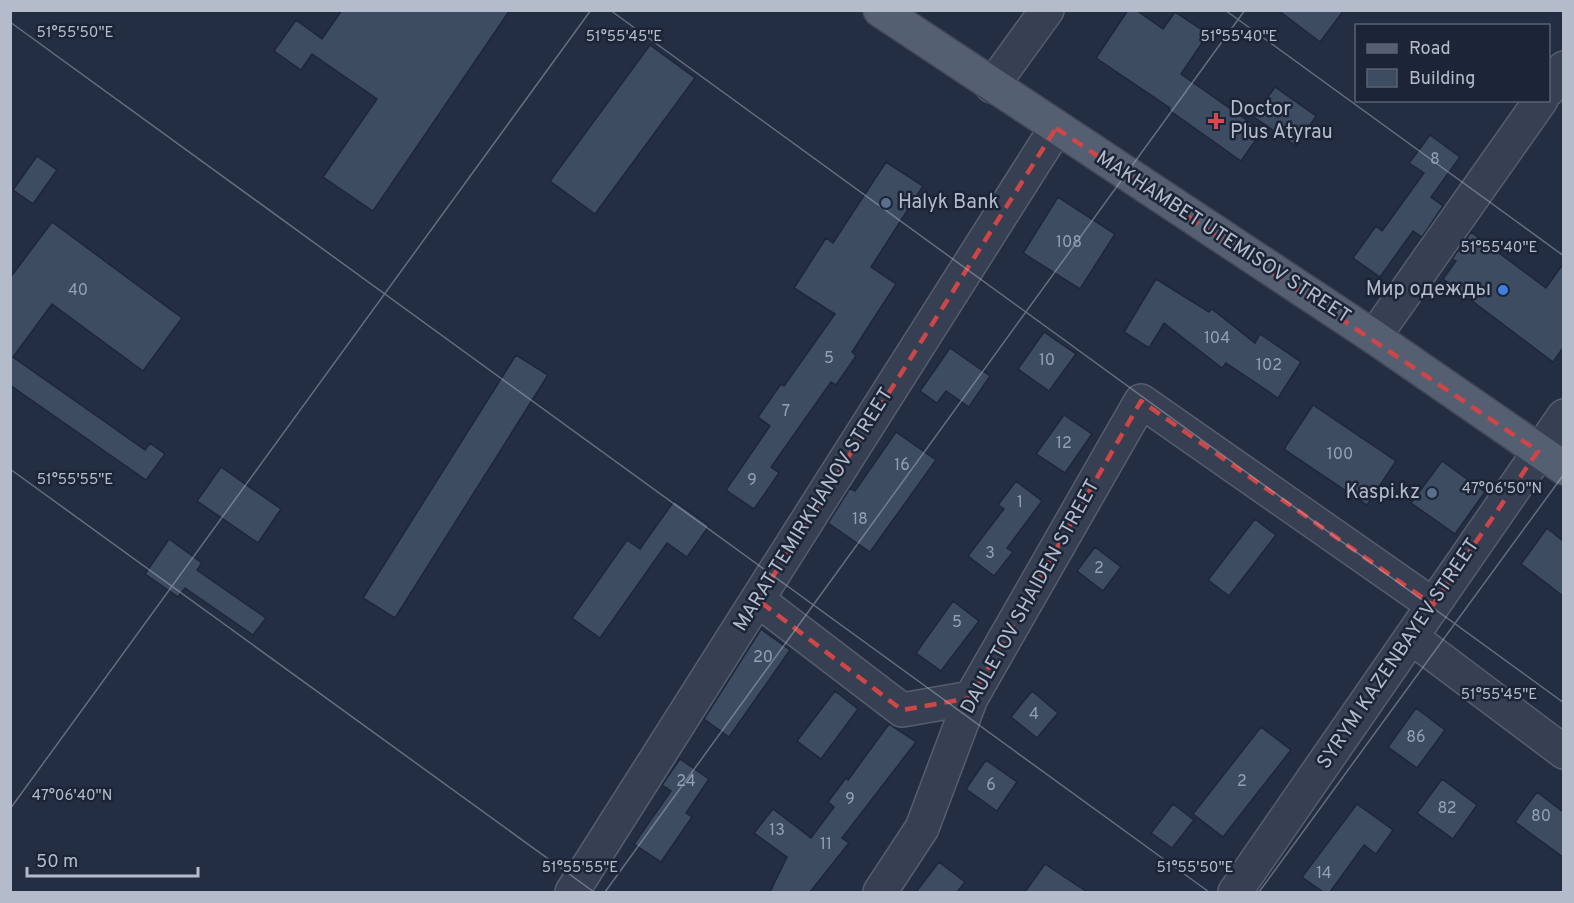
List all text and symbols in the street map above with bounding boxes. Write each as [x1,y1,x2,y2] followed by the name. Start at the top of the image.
[37,24,113,43] text: 51°55'50"E
[1355,24,1550,102] legend
[586,28,662,47] text: 51°55'45"E
[1201,28,1277,47] text: 51°55'40"E
[1409,38,1451,61] text: Road
[1409,68,1475,91] text: Building
[1230,97,1333,146] place label: Doctor Plus Atyrau
[1207,112,1225,130] marker: Doctor Plus Atyrau
[1091,146,1355,330] street label: MAKHAMBET UTEMISOV STREET
[1430,150,1440,170] house number: 8
[898,190,999,216] place label: Halyk Bank
[879,196,893,210] marker: Halyk Bank
[1056,233,1082,253] house number: 108
[1461,239,1537,258] text: 51°55'40"E
[1366,277,1491,303] place label: Мир одежды
[68,281,88,301] house number: 40
[1496,283,1510,297] marker: Мир одежды
[1204,329,1230,349] house number: 104
[824,349,834,369] house number: 5
[1039,351,1055,371] house number: 10
[1256,356,1282,376] house number: 102
[728,383,900,637] street label: MARAT TEMIRKHANOV STREET
[782,402,790,422] house number: 7
[1056,434,1072,454] house number: 12
[1327,445,1353,465] house number: 100
[894,456,910,476] house number: 16
[37,471,113,490] text: 51°55'55"E
[747,471,757,491] house number: 9
[956,475,1106,719] street label: DAULETOV SHAIDEN STREET
[1346,480,1420,506] place label: Kaspi.kz
[1462,480,1542,499] text: 47°06'50"N
[1425,486,1439,500] marker: Kaspi.kz
[1017,493,1023,513] house number: 1
[852,510,868,530] house number: 18
[1312,534,1486,774] street label: SYRYM KAZENBAYEV STREET
[985,544,995,564] house number: 3
[1094,559,1104,579] house number: 2
[952,613,962,633] house number: 5
[753,648,773,668] house number: 20
[1461,686,1537,705] text: 51°55'45"E
[1029,705,1039,725] house number: 4
[1406,728,1426,748] house number: 86
[676,772,696,792] house number: 24
[1237,772,1247,792] house number: 2
[986,776,996,796] house number: 6
[32,787,112,806] text: 47°06'40"N
[845,790,855,810] house number: 9
[1437,799,1457,819] house number: 82
[1531,807,1551,827] house number: 80
[769,821,785,841] house number: 13
[820,835,832,855] house number: 11
[27,840,198,878] scale bar
[36,851,78,874] text: 50 m
[542,859,618,878] text: 51°55'55"E
[1157,859,1233,878] text: 51°55'50"E
[1316,864,1332,884] house number: 14

